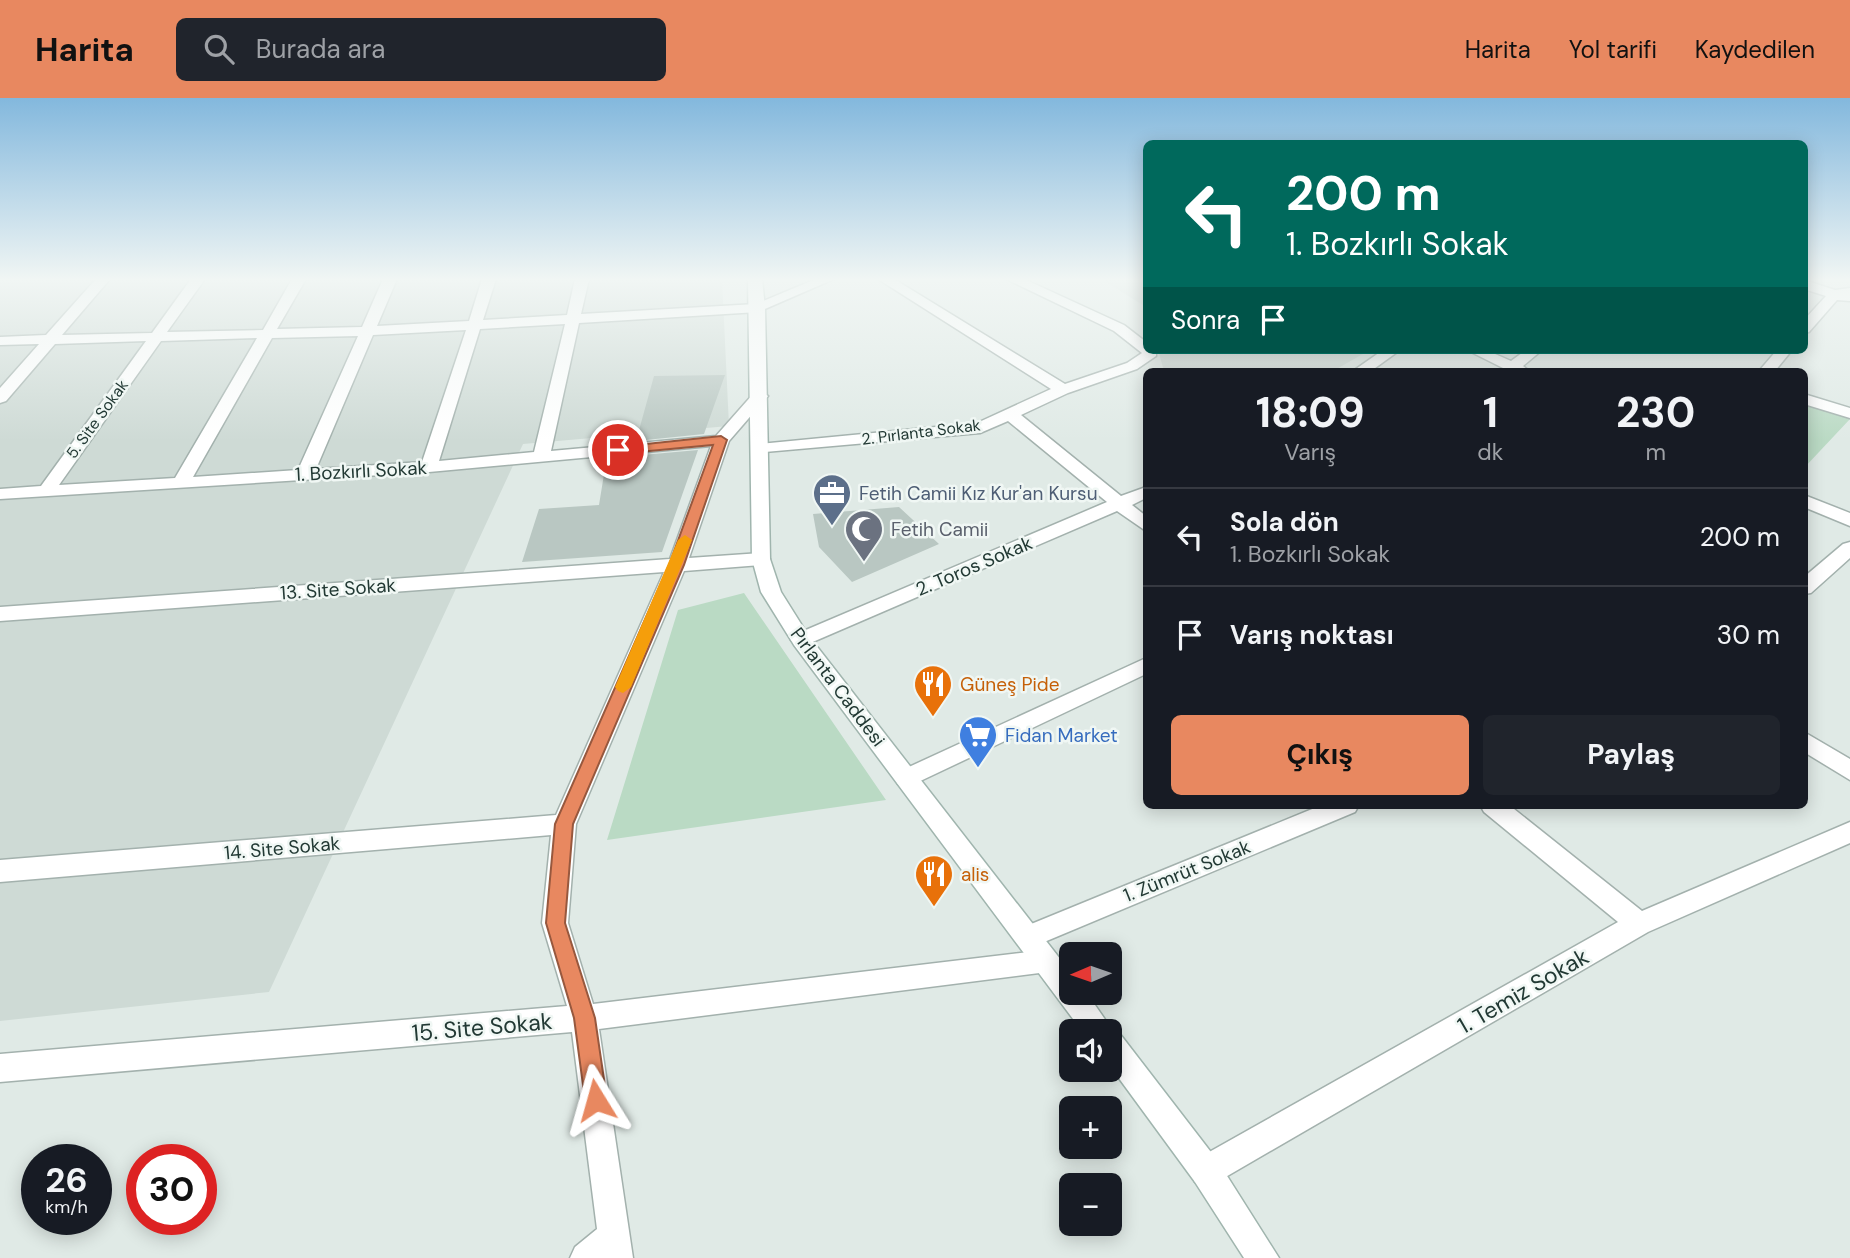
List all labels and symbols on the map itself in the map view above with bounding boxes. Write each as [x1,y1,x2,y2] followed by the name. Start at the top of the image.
[61,375,133,463] street label: 5. Site Sokak
[860,414,982,450] street label: 2. Pırlanta Sokak
[588,420,648,480] pin
[294,455,428,487] street label: 1. Bozkırlı Sokak
[811,472,853,527] office icon: Fetih Camii Kız Kur'an Kursu
[859,481,1098,506] place label: Fetih Camii Kız Kur'an Kursu
[843,508,885,563] mosque icon: Fetih Camii
[891,517,988,542] place label: Fetih Camii
[912,530,1036,602] street label: 2. Toros Sokak
[279,572,397,606] street label: 13. Site Sokak
[785,622,891,752] street label: Pırlanta Caddesi
[912,663,954,718] restaurant icon: Güneş Pide
[960,672,1060,697] place label: Güneş Pide
[957,714,999,769] supermarket icon: Fidan Market
[1005,723,1118,748] place label: Fidan Market
[223,830,341,866] street label: 14. Site Sokak
[1120,834,1255,908] street label: 1. Zümrüt Sokak
[913,853,955,908] restaurant icon: alis
[961,862,989,887] place label: alis
[1452,941,1594,1041] street label: 1. Temiz Sokak
[1059,942,1122,1004] north arrow
[411,1006,554,1048] street label: 15. Site Sokak
[559,1063,633,1137] position arrow
[126,1144,217,1235] speed limit sign: 30

